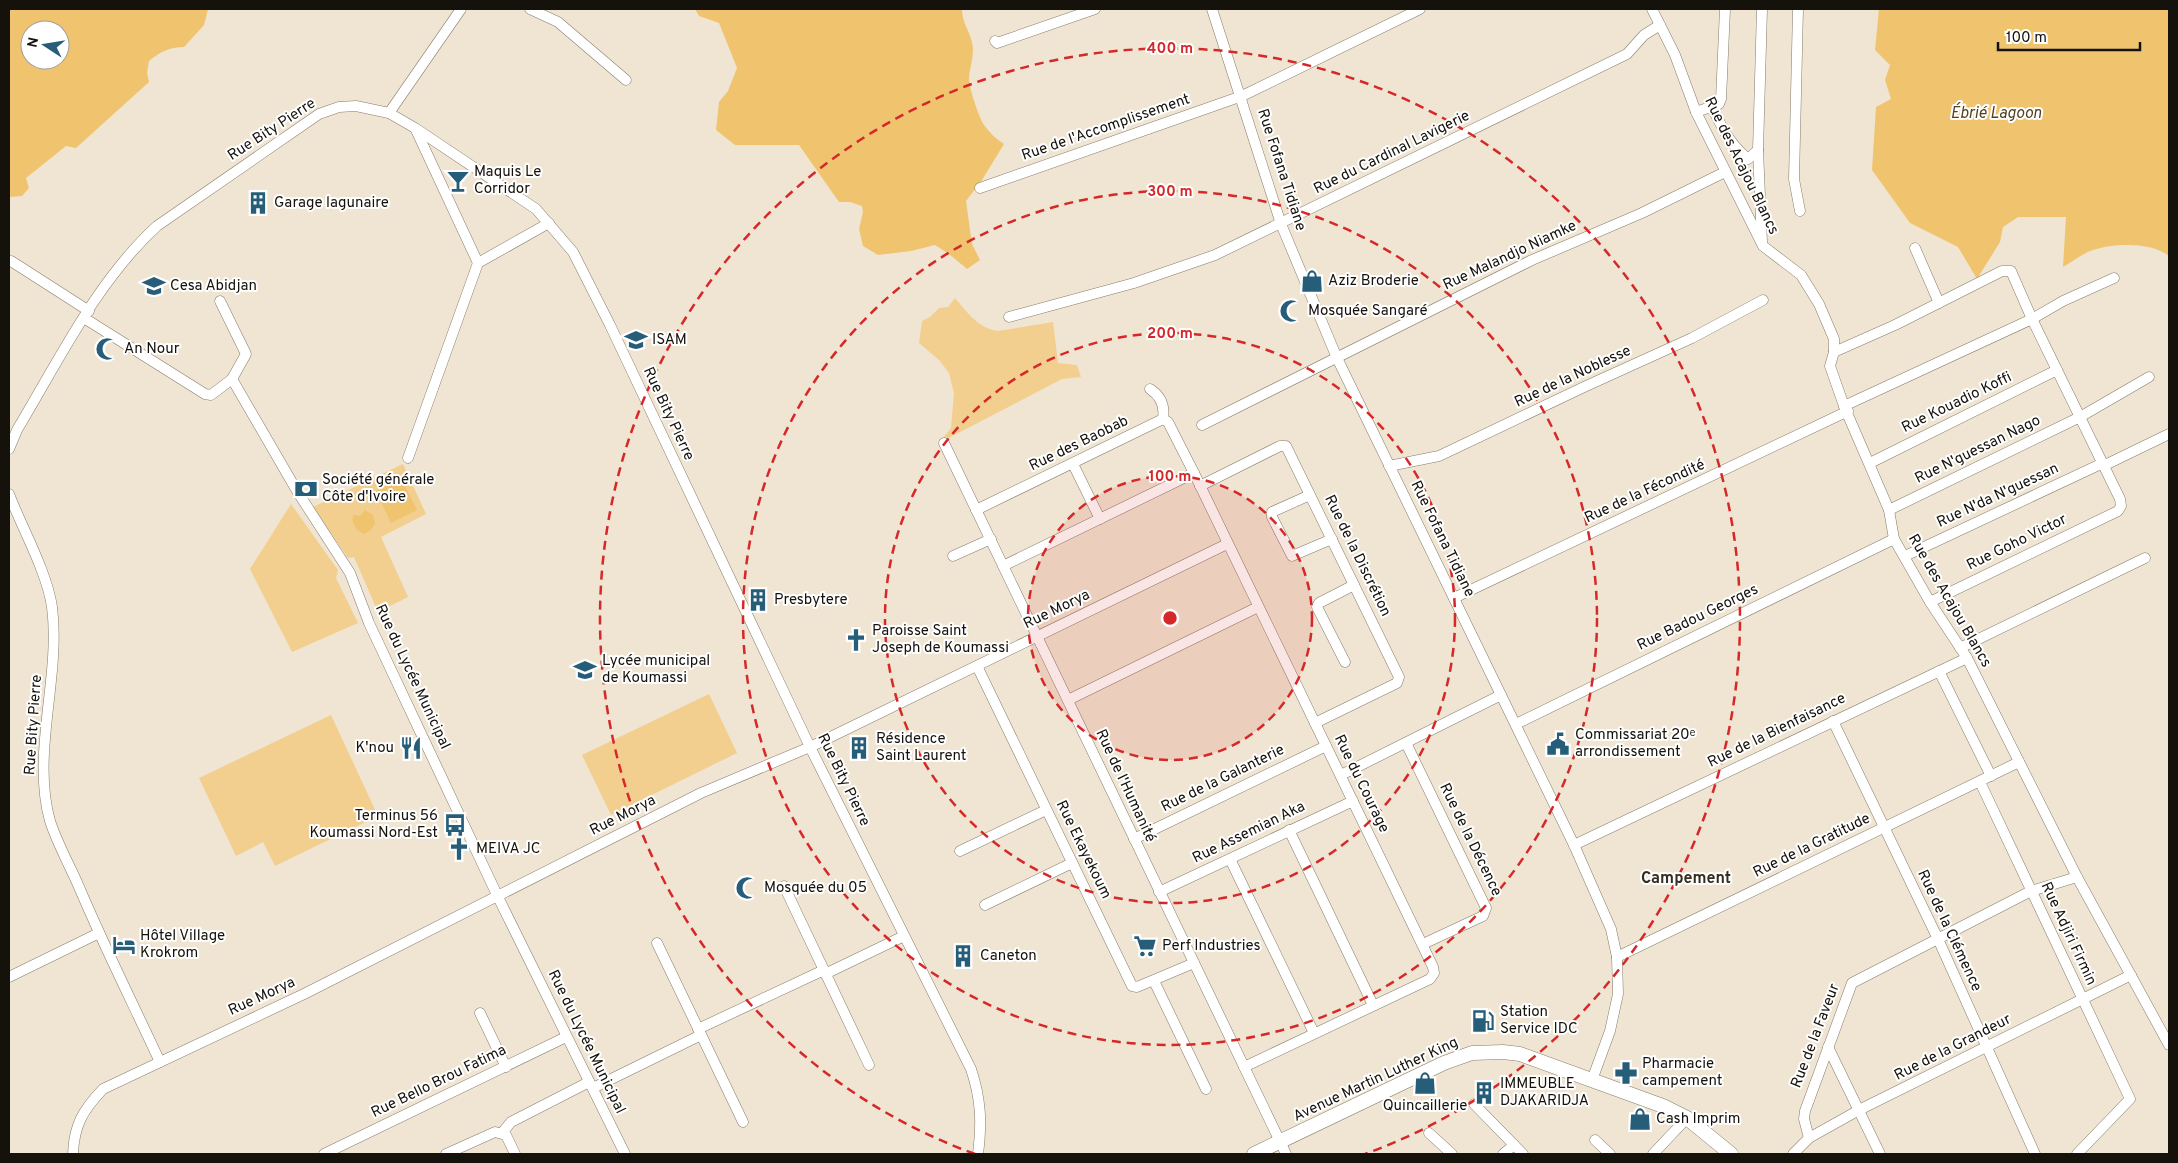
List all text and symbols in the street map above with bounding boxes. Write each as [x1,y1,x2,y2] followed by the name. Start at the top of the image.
[20,20,70,70] north arrow
[1998,20,2140,52] scale bar
[2006,29,2047,48] text: 100 m
[24,36,43,49] text: N
[1147,40,1193,59] text: 400 m
[1019,90,1193,166] street label: Rue de l'Accomplissement
[1699,94,1783,238] street label: Rue des Acajou Blancs
[224,95,320,165] street label: Rue Bity Pierre
[1951,102,2042,124] water label: Ébrié Lagoon
[1252,107,1310,233] street label: Rue Fofana Tidiane
[1311,107,1473,199] street label: Rue du Cardinal Lavigerie
[474,163,541,199] place label: Maquis Le Corridor
[445,168,471,194] bar icon: Maquis Le Corridor
[1147,183,1193,202] text: 300 m
[245,190,271,216] building icon: Garage lagunaire
[274,194,389,213] place label: Garage lagunaire
[1440,217,1580,295] street label: Rue Malandjo Niamke
[1299,268,1325,294] shop icon: Aziz Broderie
[1328,272,1419,291] place label: Aziz Broderie
[141,273,167,299] school or university icon: Cesa Abidjan
[170,277,257,296] place label: Cesa Abidjan
[1278,298,1304,324] mosque icon: Mosquée Sangaré
[1308,302,1428,321] place label: Mosquée Sangaré
[1147,325,1193,344] text: 200 m
[623,327,649,353] school or university icon: ISAM
[652,331,687,350] place label: ISAM
[94,336,120,362] mosque icon: An Nour
[124,340,180,359] place label: An Nour
[1512,342,1634,412] street label: Rue de la Noblesse
[638,364,698,464] street label: Rue Bity Pierre
[1899,368,2015,438] street label: Rue Kouadio Koffi
[1912,411,2044,489] street label: Rue N'guessan Nago
[1026,412,1132,476] street label: Rue des Baobab
[1582,456,1708,528] street label: Rue de la Fécondité
[1934,459,2062,533] street label: Rue N'da N'guessan
[1149,468,1191,487] text: 100 m
[322,471,434,507] place label: Société générale Côte d'Ivoire
[293,476,319,502] bank icon: Société générale Côte d'Ivoire
[1406,478,1478,600] street label: Rue Fofana Tidiane
[1319,492,1395,620] street label: Rue de la Discrétion
[1964,511,2070,575] street label: Rue Goho Victor
[1903,531,1995,671] street label: Rue des Acajou Blancs
[1634,580,1762,656] street label: Rue Badou Georges
[1021,586,1093,634] street label: Rue Morya
[745,587,771,613] building icon: Presbytere
[774,591,848,610] place label: Presbytere
[370,602,454,752] street label: Rue du Lycée Municipal
[1161,609,1179,627] centre of rings
[872,622,1009,658] place label: Paroisse Saint Joseph de Koumassi
[843,627,869,653] church icon: Paroisse Saint Joseph de Koumassi
[602,652,710,688] place label: Lycée municipal de Koumassi
[572,657,598,683] school or university icon: Lycée municipal de Koumassi
[21,674,47,776] street label: Rue Bity Pierre
[1705,689,1849,773] street label: Rue de la Bienfaisance
[1090,726,1160,846] street label: Rue de l'Humanité
[1575,726,1696,762] place label: Commissariat 20ᵉ arrondissement
[812,730,874,830] street label: Rue Bity Pierre
[876,730,967,766] place label: Résidence Saint Laurent
[1545,731,1571,757] public building icon: Commissariat 20ᵉ arrondissement
[1329,732,1393,836] street label: Rue du Courage
[398,735,424,761] restaurant icon: K'nou
[846,735,872,761] building icon: Résidence Saint Laurent
[355,739,394,758] place label: K'nou
[1158,741,1288,817] street label: Rue de la Galanterie
[1434,780,1506,900] street label: Rue de la Décence
[587,791,659,841] street label: Rue Morya
[1051,798,1115,902] street label: Rue Ekayekoum
[1190,798,1308,868] street label: Rue Assemian Aka
[310,807,438,843] place label: Terminus 56 Koumassi Nord-Est
[1750,809,1874,883] street label: Rue de la Gratitude
[442,812,468,838] bus stop icon: Terminus 56 Koumassi Nord-Est
[446,836,472,862] church icon: MEIVA JC
[476,840,541,859] place label: MEIVA JC
[1912,867,1986,995] street label: Rue de la Clémence
[1641,869,1731,889] district label: Campement
[734,875,760,901] mosque icon: Mosquée du 05
[764,879,867,898] place label: Mosquée du 05
[2036,879,2100,989] street label: Rue Adjiri Firmin
[140,927,225,963] place label: Hôtel Village Krokrom
[111,932,137,958] hotel icon: Hôtel Village Krokrom
[1132,933,1158,959] supermarket icon: Perf Industries
[1162,937,1260,956] place label: Perf Industries
[950,943,976,969] building icon: Caneton
[980,947,1037,966] place label: Caneton
[543,967,629,1117] street label: Rue du Lycée Municipal
[226,973,298,1021] street label: Rue Morya
[1787,981,1845,1091] street label: Rue de la Faveur
[1500,1003,1578,1039] place label: Station Service IDC
[1470,1008,1496,1034] fuel station icon: Station Service IDC
[1891,1010,2015,1086] street label: Rue de la Grandeur
[1290,1033,1462,1127] street label: Avenue Martin Luther King
[368,1041,510,1123] street label: Rue Bello Brou Fatima
[1642,1055,1722,1091] place label: Pharmacie campement
[1613,1060,1639,1086] pharmacy icon: Pharmacie campement
[1412,1070,1438,1096] shop icon: Quincaillerie
[1500,1075,1589,1111] place label: IMMEUBLE DJAKARIDJA
[1471,1080,1497,1106] building icon: IMMEUBLE DJAKARIDJA
[1383,1097,1467,1116] place label: Quincaillerie
[1627,1106,1653,1132] shop icon: Cash Imprim
[1656,1110,1740,1129] place label: Cash Imprim

